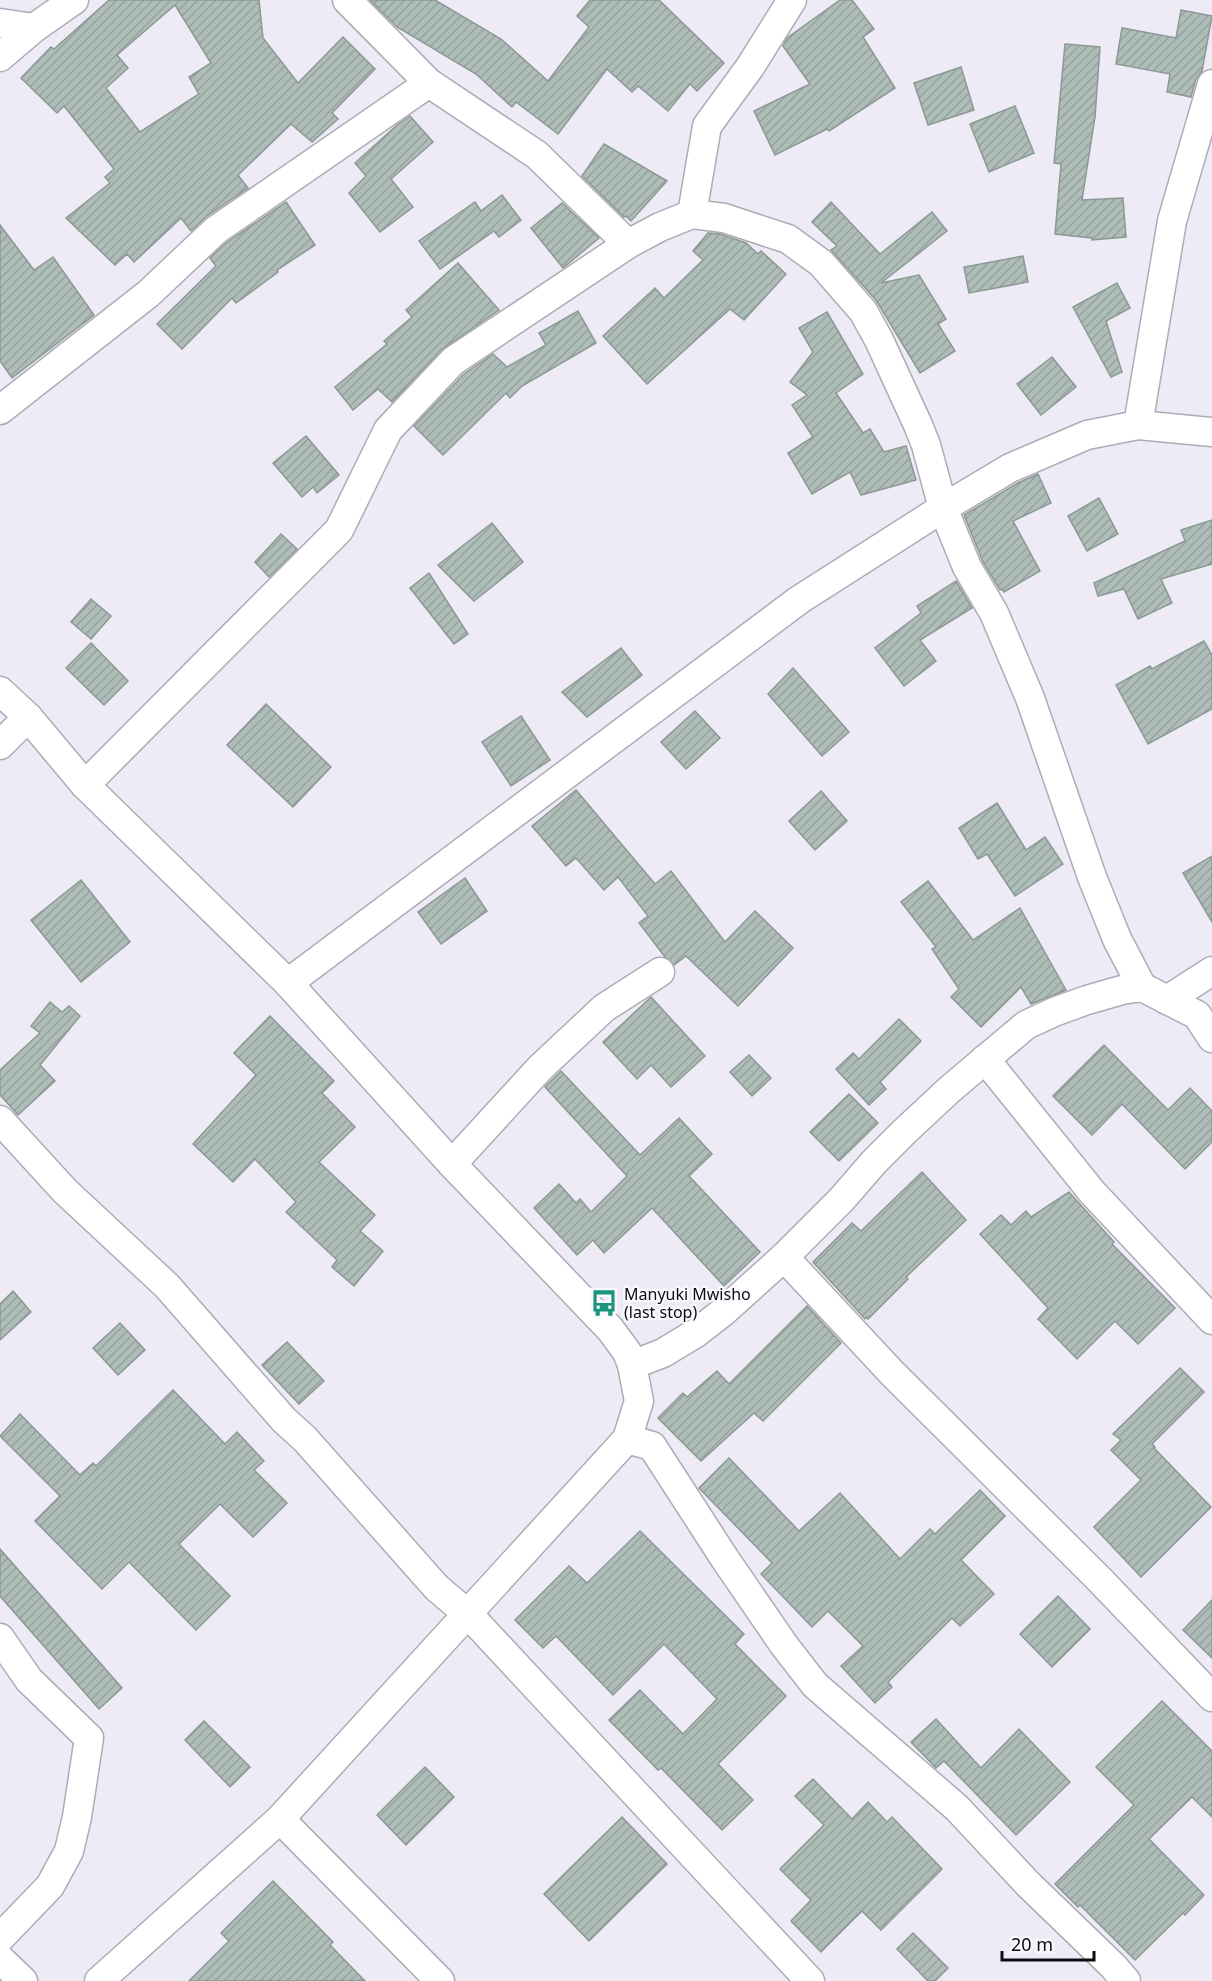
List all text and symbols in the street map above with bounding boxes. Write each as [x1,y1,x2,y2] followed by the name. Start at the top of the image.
[624,1283,751,1323] place label: Manyuki Mwisho (last stop)
[589,1288,619,1318] bus stop icon: Manyuki Mwisho (last stop)
[1002,1924,1094,1962] scale bar
[1011,1932,1053,1956] text: 20 m

